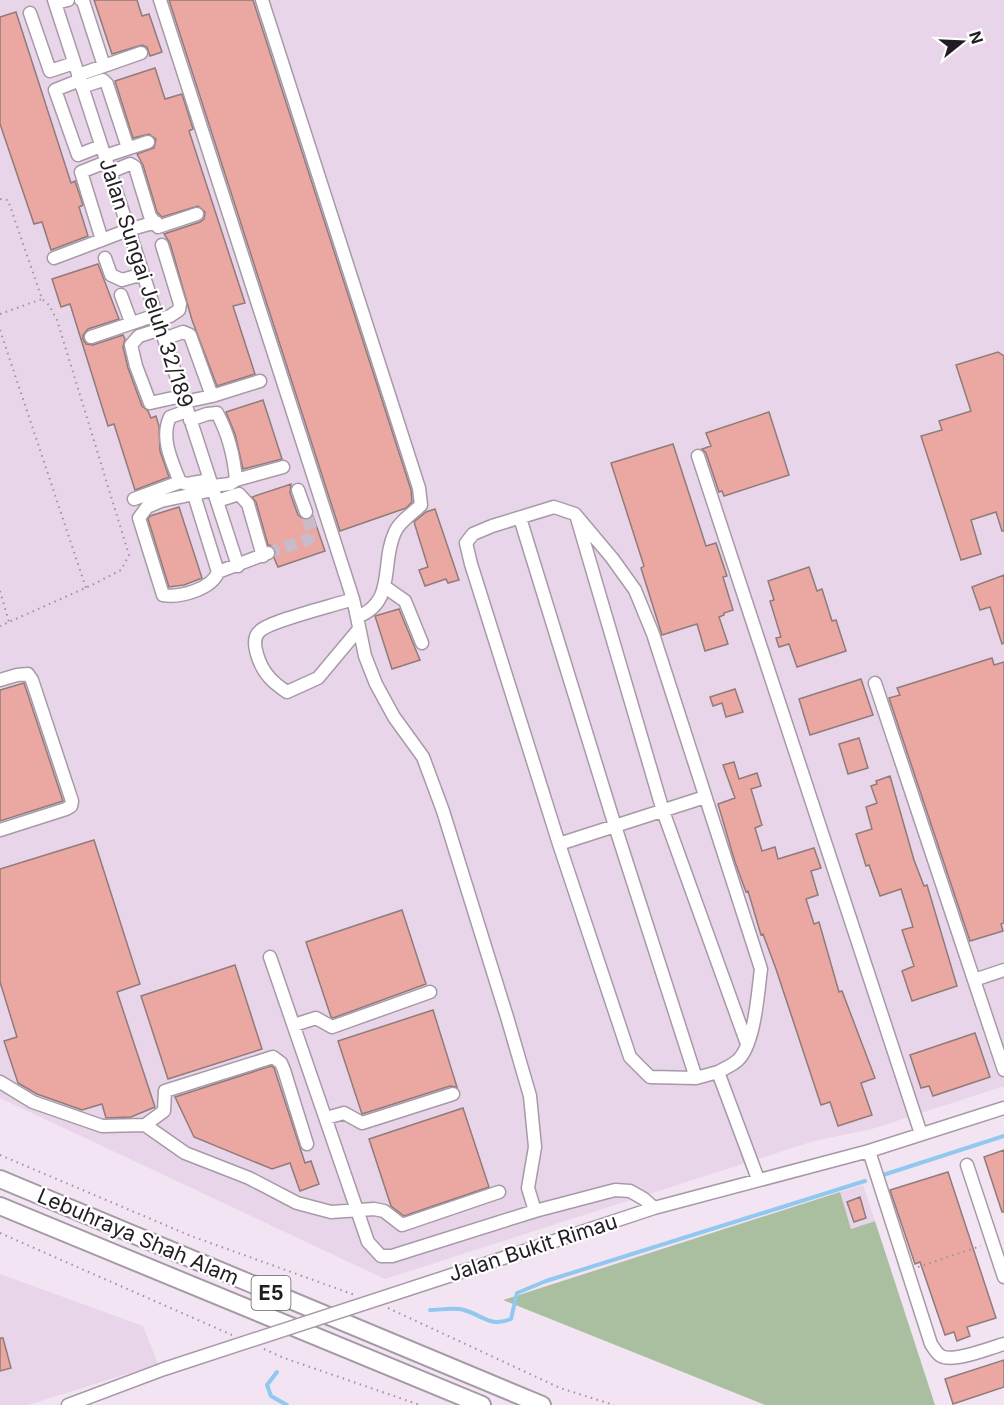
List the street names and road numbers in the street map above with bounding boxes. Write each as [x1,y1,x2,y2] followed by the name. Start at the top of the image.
[94,155,199,411] street label: Jalan Sungai Jeluh 32/189
[34,1183,243,1290] street label: Lebuhraya Shah Alam
[445,1208,620,1287] street label: Jalan Bukit Rimau
[252,1276,290,1310] road number: E5

